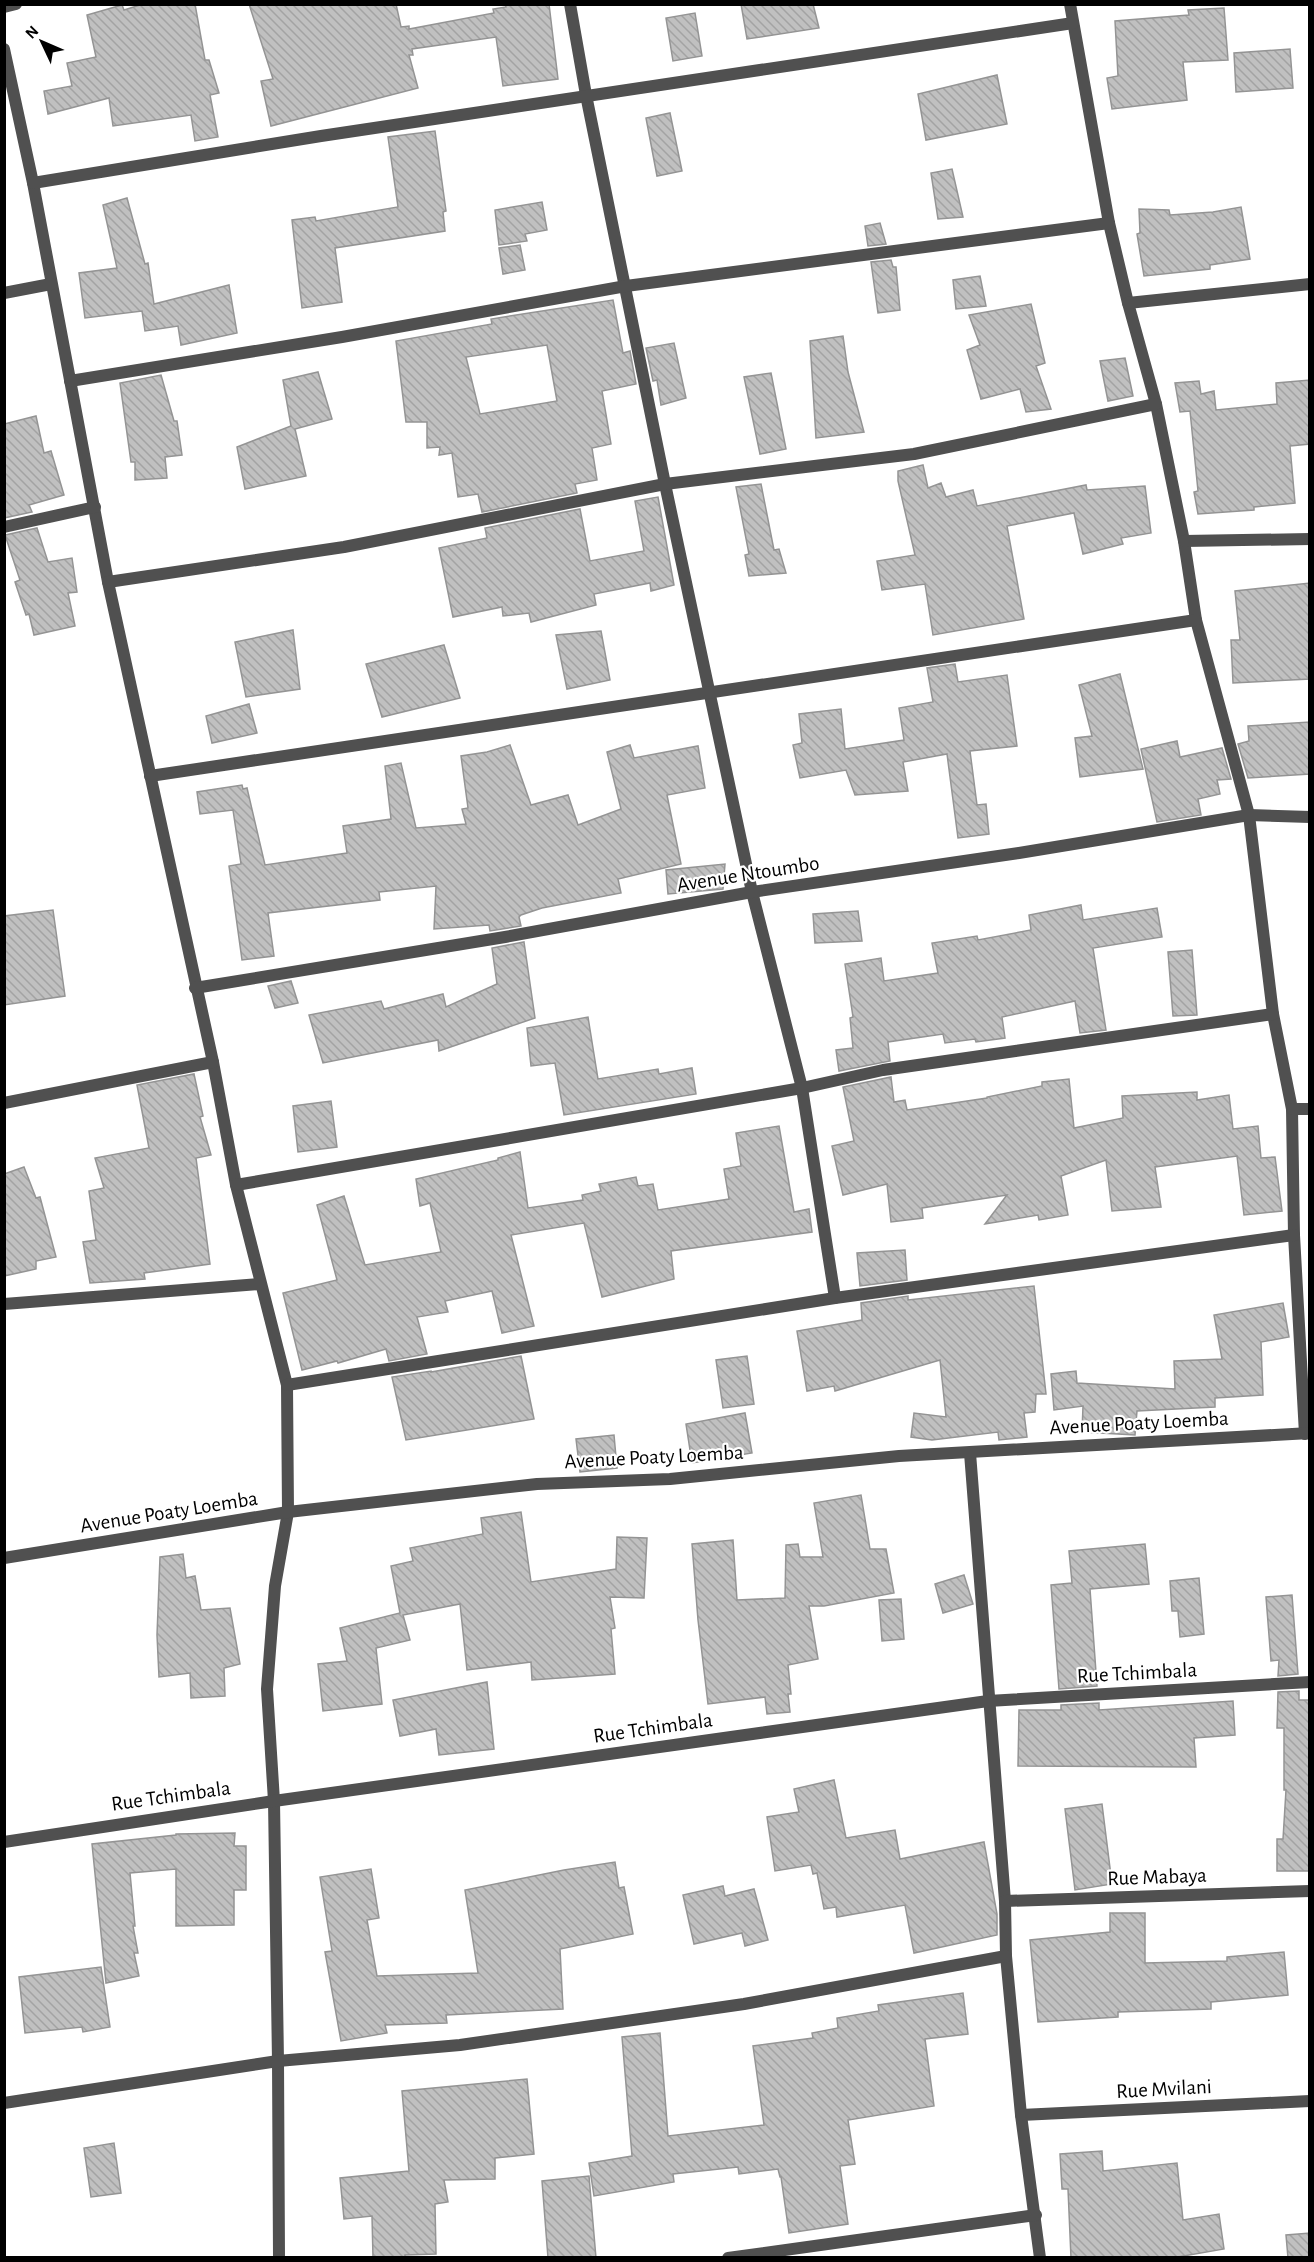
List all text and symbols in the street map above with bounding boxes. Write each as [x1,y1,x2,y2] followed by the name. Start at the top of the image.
[12,12,72,72] north arrow
[22,23,42,42] text: N
[675,852,821,896] street label: Avenue Ntoumbo
[1049,1408,1230,1438] street label: Avenue Poaty Loemba
[564,1442,745,1472] street label: Avenue Poaty Loemba
[79,1488,260,1536] street label: Avenue Poaty Loemba
[1076,1659,1198,1687] street label: Rue Tchimbala
[592,1709,714,1747] street label: Rue Tchimbala
[110,1777,232,1815] street label: Rue Tchimbala
[1107,1865,1207,1889] street label: Rue Mabaya
[1116,2076,1212,2102] street label: Rue Mvilani

